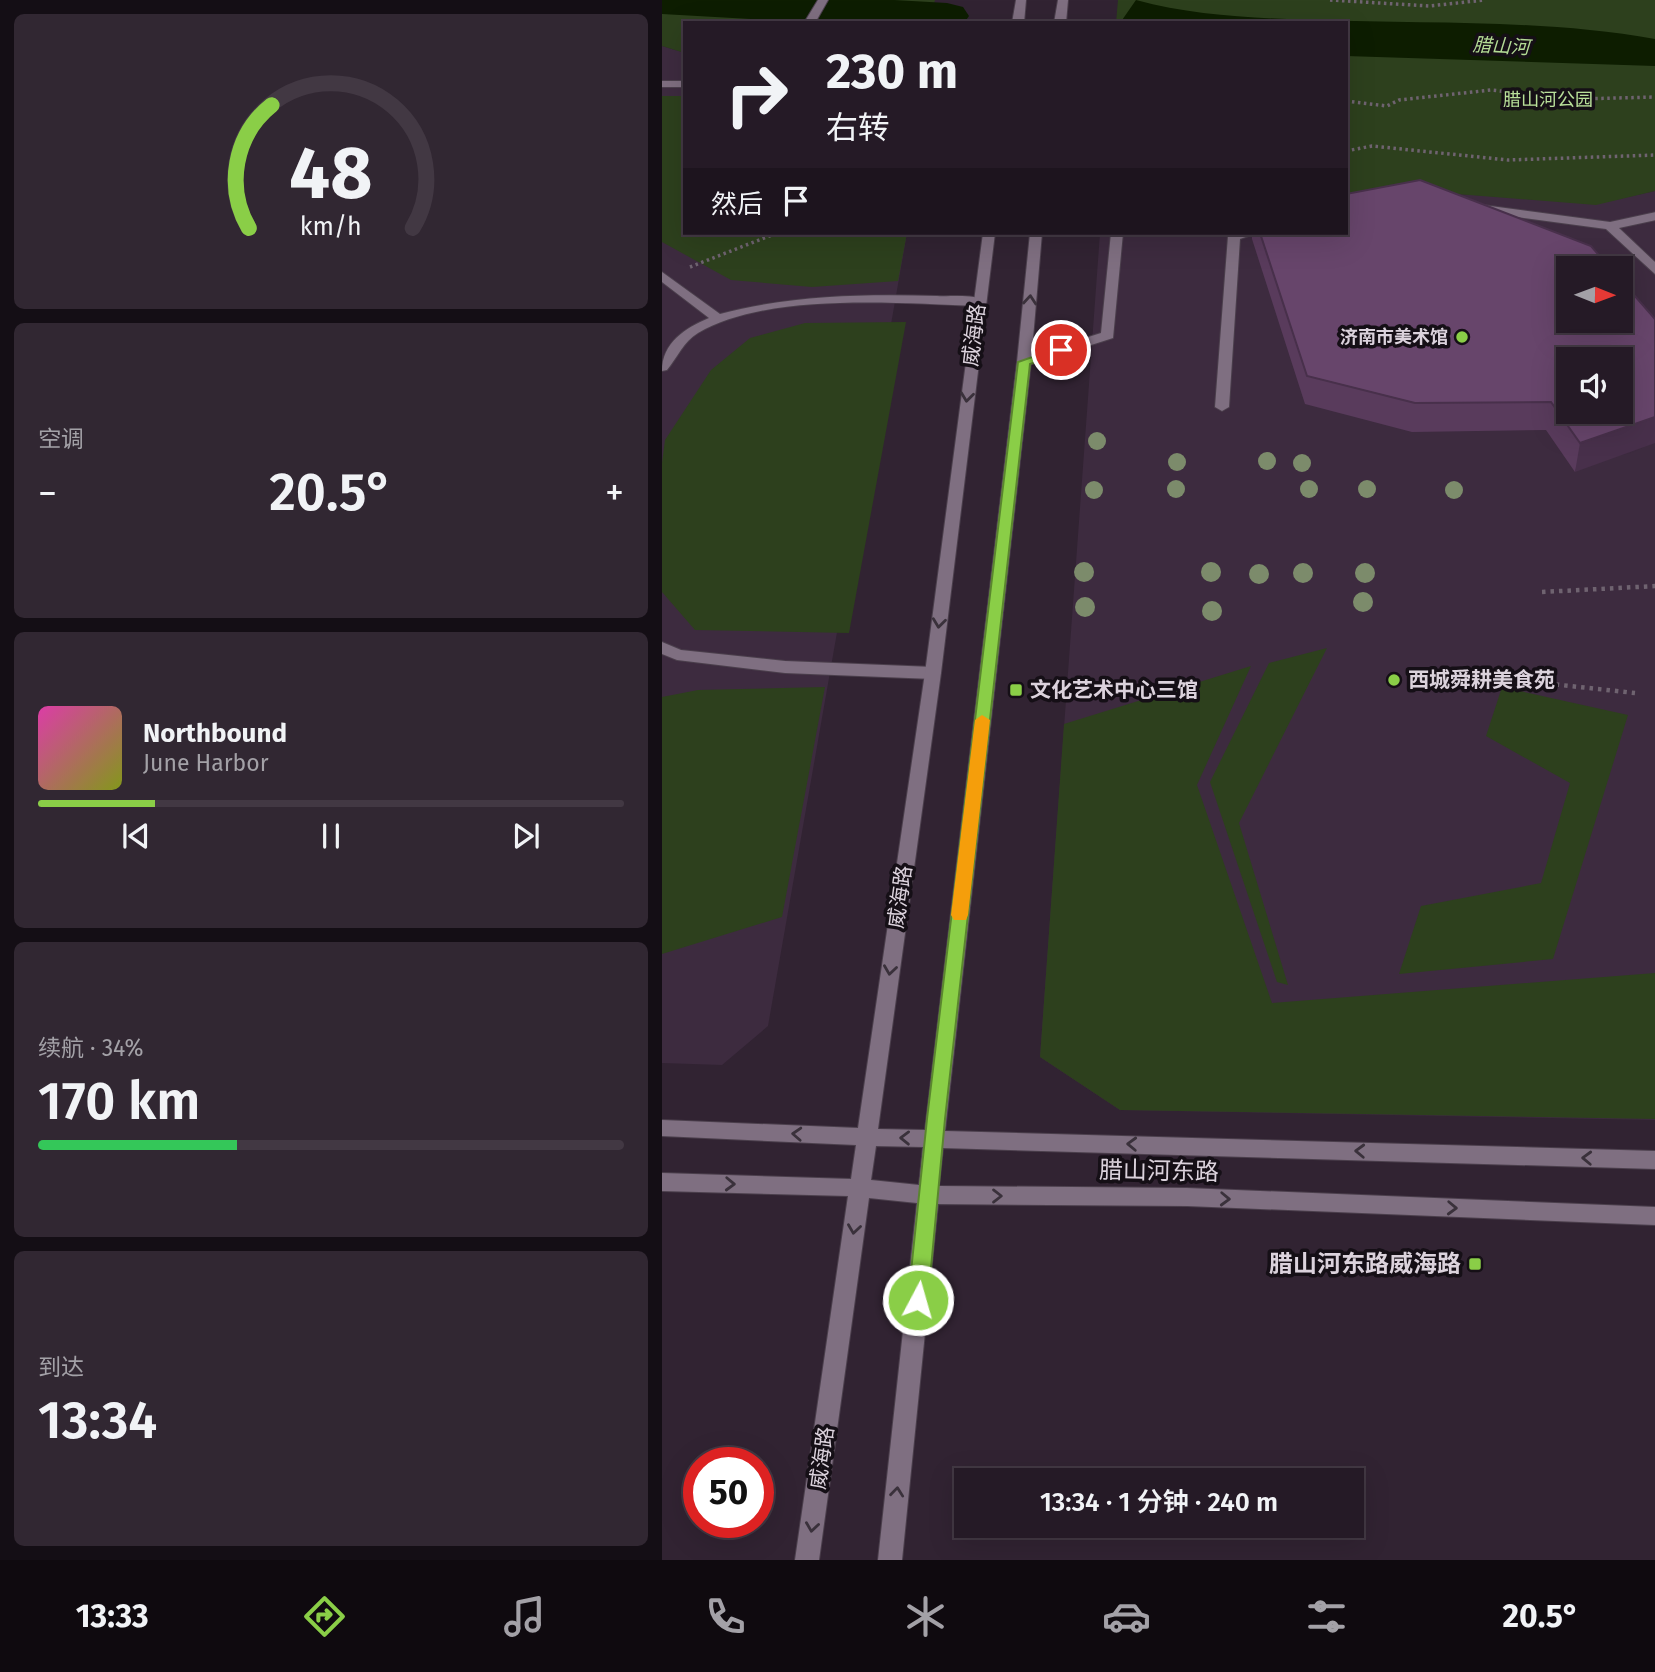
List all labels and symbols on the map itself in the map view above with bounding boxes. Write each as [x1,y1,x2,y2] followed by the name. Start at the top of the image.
[1472,33,1534,59] water label: 腊山河
[1503,89,1593,111] park label: 腊山河公园
[1556,256,1633,332] north arrow
[1022,294,1037,306] one-way arrow
[957,302,991,368] street label: 威海路
[1031,320,1091,380] pin
[1340,326,1448,348] place label: 济南市美术馆
[1454,329,1470,345] marker: 济南市美术馆
[959,392,974,403] one-way arrow
[931,617,946,629] one-way arrow
[1408,667,1555,693] place label: 西城舜耕美食苑
[1386,672,1402,688] marker: 西城舜耕美食苑
[1030,677,1198,703] place label: 文化艺术中心三馆
[1008,682,1024,698] marker: 文化艺术中心三馆
[883,864,917,930] street label: 威海路
[882,964,897,976] one-way arrow
[792,1127,803,1142] one-way arrow
[899,1130,910,1146] one-way arrow
[1127,1137,1138,1152] one-way arrow
[1354,1144,1365,1159] one-way arrow
[1582,1150,1592,1166] one-way arrow
[1099,1156,1219,1186] street label: 腊山河东路
[725,1176,736,1192] one-way arrow
[992,1188,1003,1204] one-way arrow
[1219,1191,1230,1206] one-way arrow
[1447,1200,1458,1215] one-way arrow
[847,1224,862,1235] one-way arrow
[1269,1250,1461,1278] place label: 腊山河东路威海路
[1467,1256,1483,1272] marker: 腊山河东路威海路
[881,1263,955,1337] position arrow
[805,1425,839,1491] street label: 威海路
[683,1447,774,1538] speed limit sign: 50
[890,1486,905,1498] one-way arrow
[805,1522,820,1533] one-way arrow

